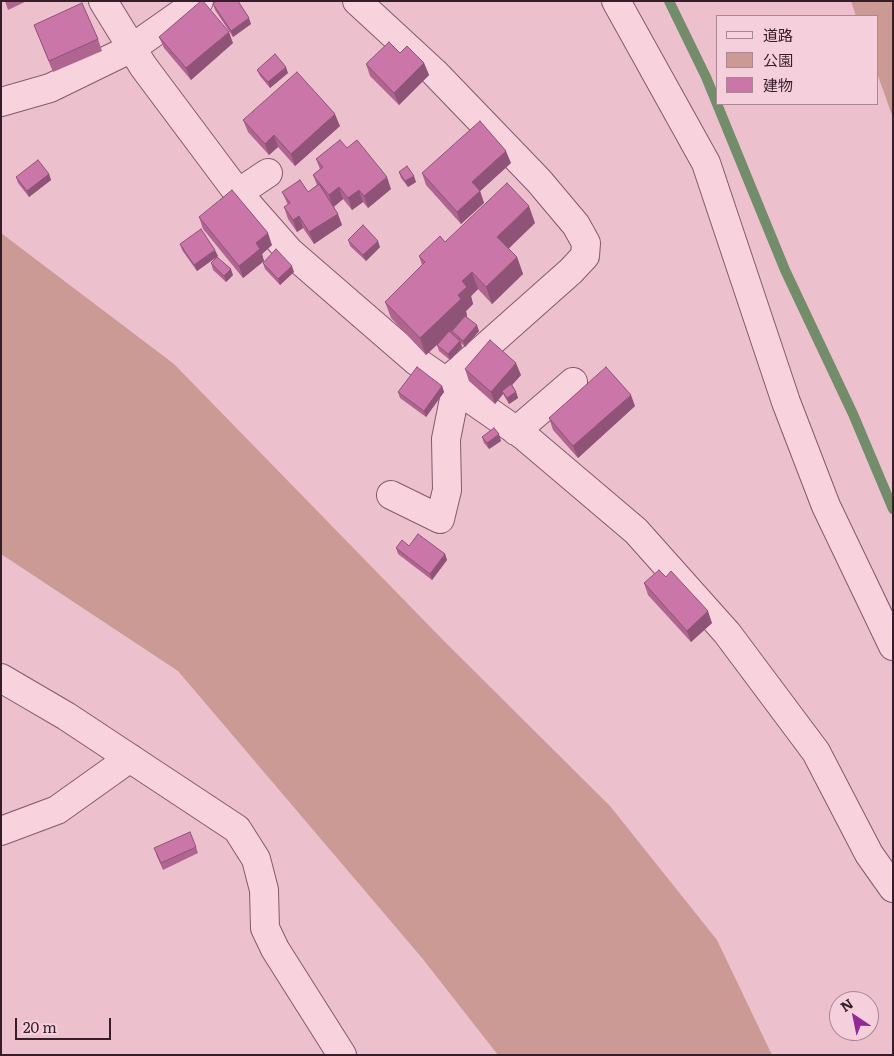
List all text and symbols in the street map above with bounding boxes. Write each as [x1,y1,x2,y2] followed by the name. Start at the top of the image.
[716,15,879,105] legend
[763,23,793,46] text: 道路
[763,48,793,71] text: 公園
[763,73,793,96] text: 建物
[829,991,879,1041] north arrow
[836,993,857,1016] text: N
[18,1008,114,1040] scale bar
[23,1015,57,1038] text: 20 m

